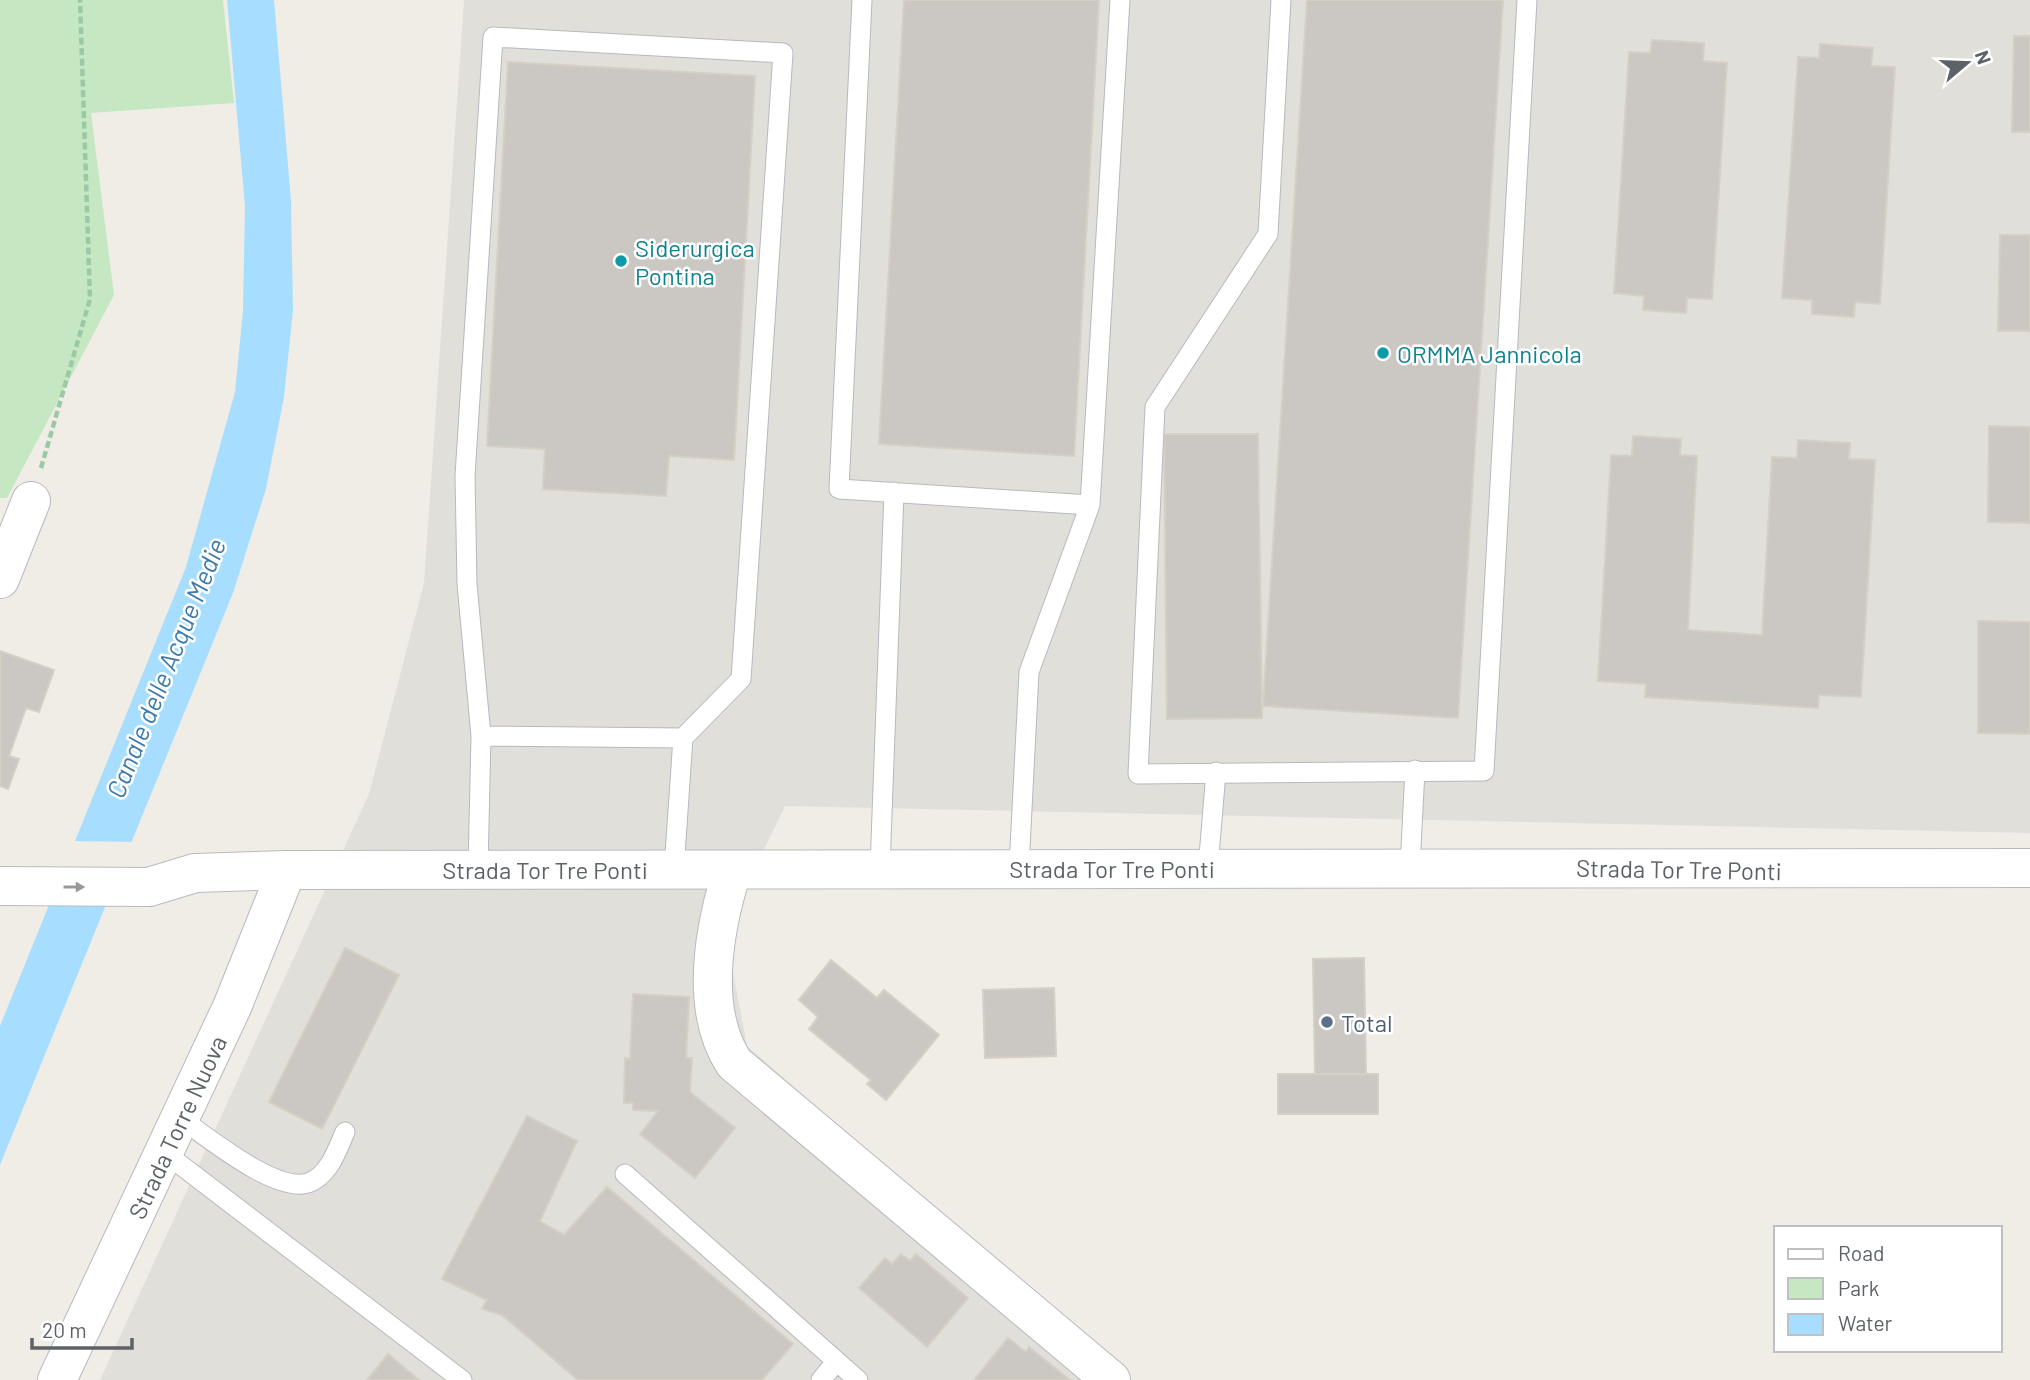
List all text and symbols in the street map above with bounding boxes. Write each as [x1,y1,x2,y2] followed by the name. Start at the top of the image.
[1932,28,2002,98] north arrow
[1971,48,1996,67] text: N
[635,233,755,290] place label: Siderurgica Pontina
[613,253,629,269] marker: Siderurgica Pontina
[1397,339,1582,368] place label: ORMMA Jannicola
[1375,345,1391,361] marker: ORMMA Jannicola
[99,534,231,802] water label: Canale delle Acque Medie
[1576,853,1782,885] street label: Strada Tor Tre Ponti
[1009,854,1215,883] street label: Strada Tor Tre Ponti
[442,855,648,884] street label: Strada Tor Tre Ponti
[63,881,85,893] one-way arrow
[1341,1008,1392,1037] place label: Total
[1319,1014,1335,1030] marker: Total
[122,1031,232,1223] street label: Strada Torre Nuova
[1774,1226,2002,1352] legend
[1838,1240,1884,1265] text: Road
[1838,1275,1879,1300] text: Park
[32,1306,131,1350] scale bar
[1838,1310,1893,1335] text: Water
[42,1317,87,1342] text: 20 m

